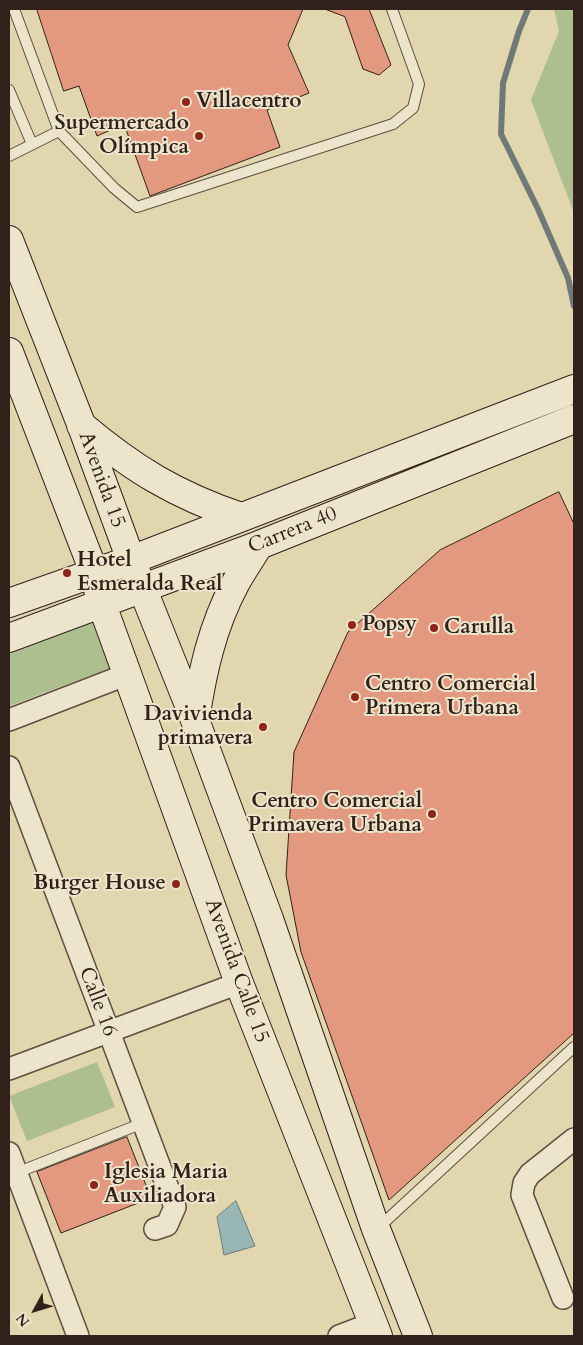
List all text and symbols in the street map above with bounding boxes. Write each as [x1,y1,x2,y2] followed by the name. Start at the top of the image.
[196,89,302,115] place label: Villacentro
[180,96,192,108] marker: Villacentro
[55,111,189,161] place label: Supermercado Olímpica
[193,130,205,142] marker: Supermercado Olímpica
[72,429,130,531] street label: Avenida 15
[245,502,341,560] street label: Carrera 40
[77,548,222,598] place label: Hotel Esmeralda Real
[61,567,73,579] marker: Hotel Esmeralda Real
[362,612,417,638] place label: Popsy
[444,615,514,641] place label: Carulla
[346,619,358,631] marker: Popsy
[428,622,440,634] marker: Carulla
[365,672,536,722] place label: Centro Comercial Primera Urbana
[349,691,361,703] marker: Centro Comercial Primera Urbana
[144,702,253,752] place label: Davivienda primavera
[257,721,269,733] marker: Davivienda primavera
[248,789,422,839] place label: Centro Comercial Primavera Urbana
[426,808,438,820] marker: Centro Comercial Primavera Urbana
[33,871,166,897] place label: Burger House
[170,878,182,890] marker: Burger House
[198,896,274,1046] street label: Avenida Calle 15
[72,964,122,1040] street label: Calle 16
[104,1160,228,1210] place label: Iglesia Maria Auxiliadora
[88,1179,100,1191] marker: Iglesia Maria Auxiliadora
[10,1285,60,1335] north arrow
[12,1309,34,1330] text: N

